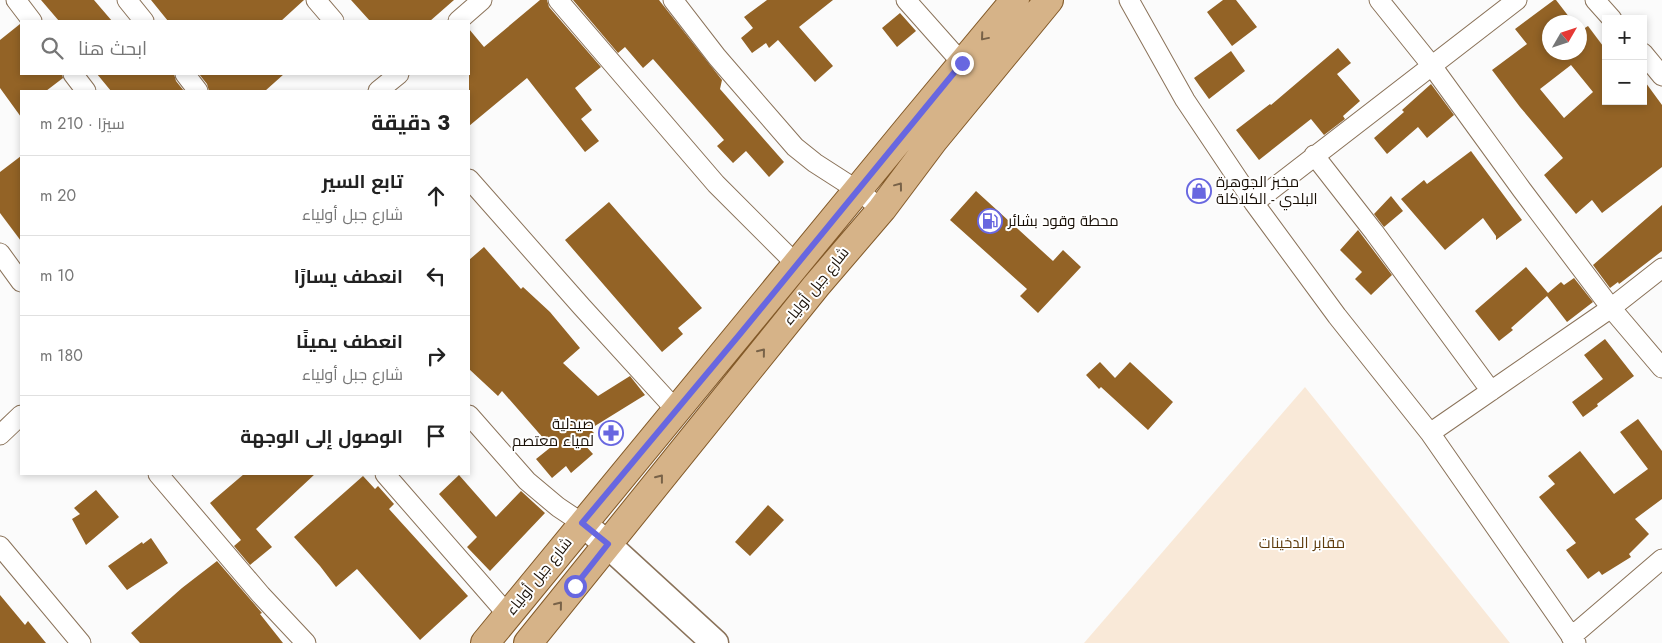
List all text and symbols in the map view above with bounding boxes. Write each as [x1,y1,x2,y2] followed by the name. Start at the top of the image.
[1542,15,1587,60] north arrow
[1602,15,1647,105] map controls
[1602,15,1647,60] button: +
[20,20,470,75] search box
[980,32,989,41] one-way arrow
[38,34,66,62] icon: search
[78,35,147,62] text: ابحث هنا
[951,52,974,75] route end
[1602,60,1647,105] button: −
[371,108,450,138] text: 3 دقيقة
[40,112,125,135] text: سيرًا · 210 m
[322,168,403,195] text: تابع السير
[1216,171,1318,211] place label: مخبز الجوهرة البلدي - الكلاكلة
[1186,178,1212,204] shop icon: مخبز الجوهرة البلدي - الكلاكلة
[422,182,450,210] icon: ahead
[893,182,902,192] one-way arrow
[40,184,76,207] text: 20 m
[302,203,403,226] text: شارع جبل أولياء
[977,208,1003,234] fuel station icon: محطة وقود بشائر
[1007,210,1119,232] place label: محطة وقود بشائر
[778,242,854,330] street label: شارع جبل أولياء
[422,262,450,290] icon: left
[294,263,403,290] text: انعطف يسارًا
[40,264,74,287] text: 10 m
[296,328,403,355] text: انعطف يمينًا
[422,342,450,370] icon: right
[40,344,83,367] text: 180 m
[757,349,765,358] one-way arrow
[302,363,403,386] text: شارع جبل أولياء
[512,413,594,452] place label: صيدلية لمياء معتصم
[598,420,624,446] pharmacy icon: صيدلية لمياء معتصم
[422,422,450,450] icon: arrive
[240,423,403,450] text: الوصول إلى الوجهة
[654,475,662,484] one-way arrow
[501,532,577,620] street label: شارع جبل أولياء
[1259,532,1345,554] park label: مقابر الدخينات
[564,575,587,598] route start
[553,602,562,611] one-way arrow

